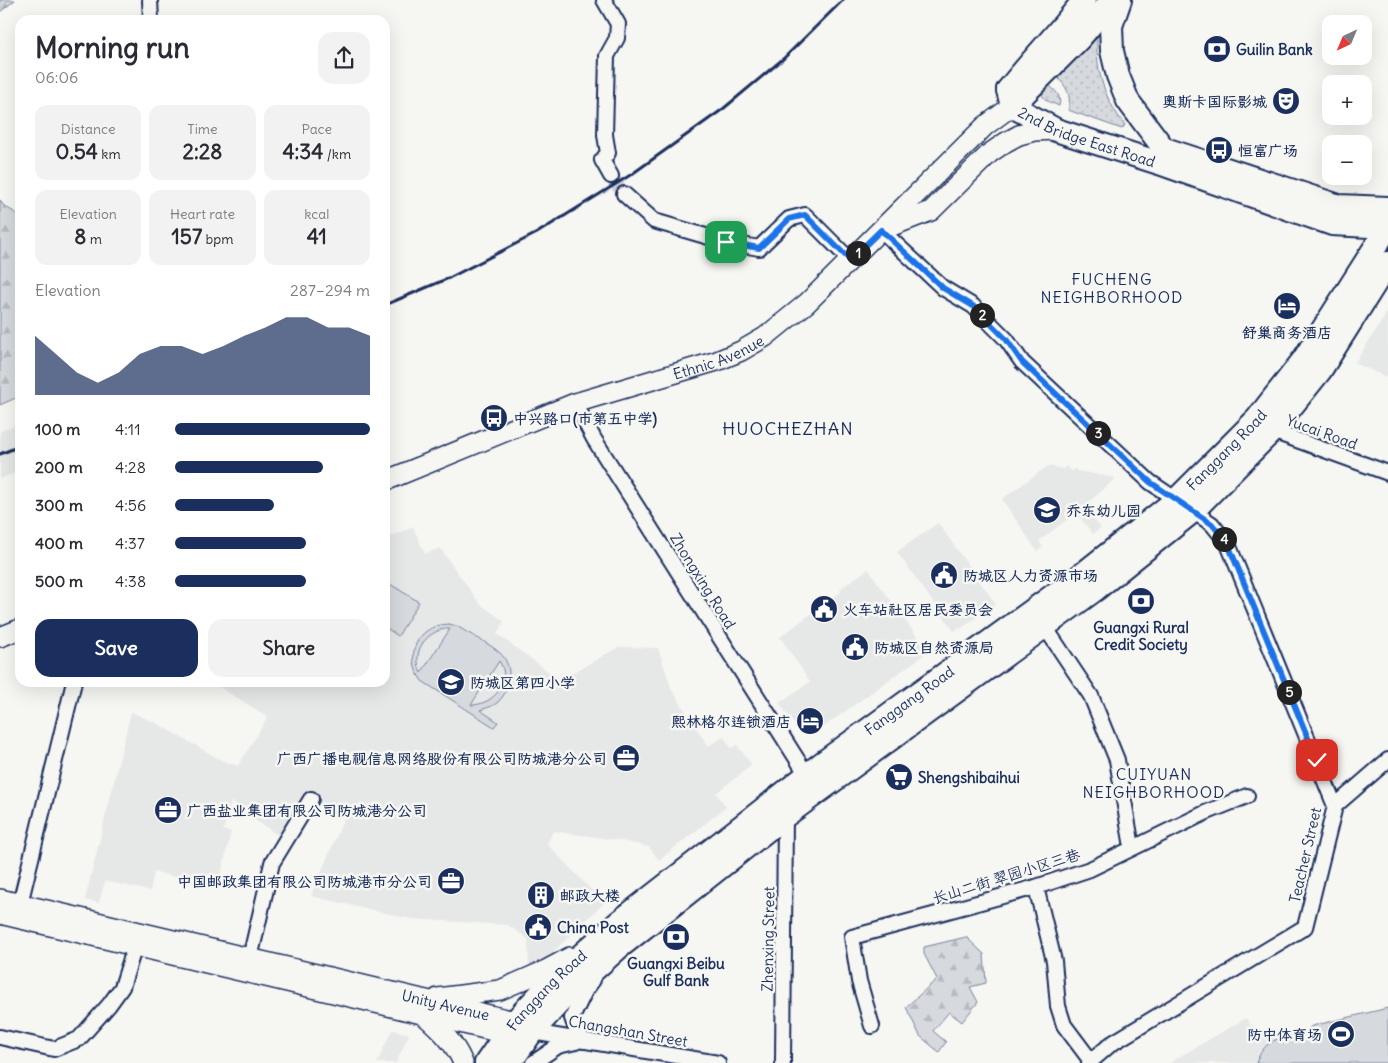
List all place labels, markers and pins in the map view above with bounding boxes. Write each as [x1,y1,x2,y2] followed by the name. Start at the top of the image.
[1202,34,1232,64] bank icon: Guilin Bank
[1236,40,1313,59] place label: Guilin Bank
[1271,86,1301,116] theatre icon: 奥斯卡国际影城
[1162,92,1267,111] place label: 奥斯卡国际影城
[1204,135,1234,165] bus stop icon: 恒富广场
[1238,141,1298,160] place label: 恒富广场
[705,221,747,263] pin
[846,240,870,266] pin: 1
[1272,291,1302,321] hotel icon: 舒巢商务酒店
[970,302,994,328] pin: 2
[1242,323,1332,342] place label: 舒巢商务酒店
[479,403,509,433] bus stop icon: 中兴路口(巿第五中学)
[513,409,658,429] place label: 中兴路口(巿第五中学)
[1086,420,1110,446] pin: 3
[1032,495,1062,525] school or university icon: 乔东幼儿园
[1066,501,1141,520] place label: 乔东幼儿园
[1212,526,1236,552] pin: 4
[929,560,959,590] public building icon: 防城区人力资源市场
[963,566,1098,585] place label: 防城区人力资源市场
[1126,586,1156,616] bank icon: Guangxi Rural Credit Society
[809,594,839,624] public building icon: 火车站社区居民委员会
[843,600,993,619] place label: 火车站社区居民委员会
[1093,618,1189,655] place label: Guangxi Rural Credit Society
[840,632,870,662] public building icon: 防城区自然资源局
[874,638,994,657] place label: 防城区自然资源局
[436,667,466,697] school or university icon: 防城区第四小学
[470,673,575,692] place label: 防城区第四小学
[1276,680,1302,704] pin: 5
[795,706,825,736] hotel icon: 熙林格尔连锁酒店
[671,712,791,731] place label: 熙林格尔连锁酒店
[1296,739,1338,781] pin
[611,743,641,773] office icon: 广西广播电视信息网络股份有限公司防城港分公司
[277,749,607,768] place label: 广西广播电视信息网络股份有限公司防城港分公司
[884,762,914,792] supermarket icon: Shengshibaihui
[918,768,1020,788] place label: Shengshibaihui
[153,795,183,825] office icon: 广西盐业集团有限公司防城港分公司
[187,801,427,820] place label: 广西盐业集团有限公司防城港分公司
[436,866,466,896] office icon: 中国邮政集团有限公司防城港市分公司
[177,872,432,891] place label: 中国邮政集团有限公司防城港市分公司
[526,880,556,910] building icon: 邮政大楼
[560,886,620,905] place label: 邮政大楼
[523,912,553,942] public building icon: China Post
[557,918,630,937] place label: China Post
[661,922,691,952] bank icon: Guangxi Beibu Gulf Bank
[627,954,725,990] place label: Guangxi Beibu Gulf Bank
[1326,1019,1356,1049] sports icon: 防中体育场
[1247,1025,1322,1044] place label: 防中体育场

